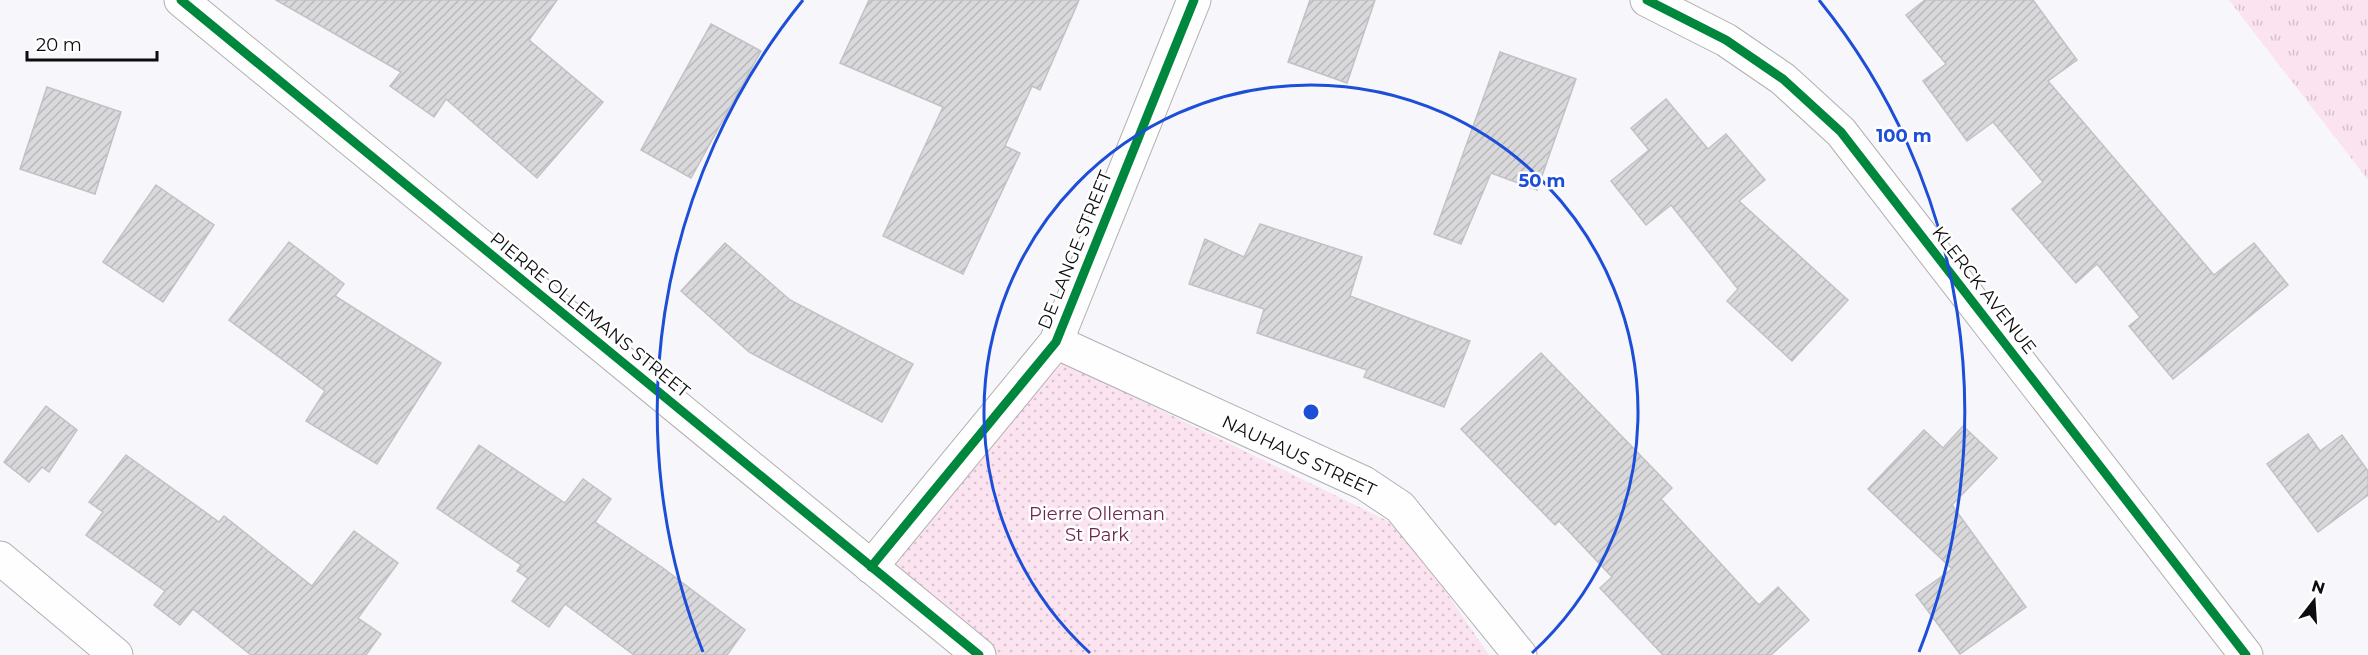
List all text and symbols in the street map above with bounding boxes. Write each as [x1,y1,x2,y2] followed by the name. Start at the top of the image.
[27,24,158,62] scale bar
[36,34,82,56] text: 20 m
[1876,125,1932,147] text: 100 m
[1033,167,1117,333] street label: DE LANGE STREET
[1519,170,1565,192] text: 50 m
[1927,222,2041,358] street label: KLERCK AVENUE
[486,228,695,403] street label: PIERRE OLLEMANS STREET
[1301,402,1321,422] centre of rings
[1218,411,1380,502] street label: NAUHAUS STREET
[1029,503,1165,546] park label: Pierre Olleman St Park
[2284,571,2344,631] north arrow
[2309,576,2327,598] text: N

